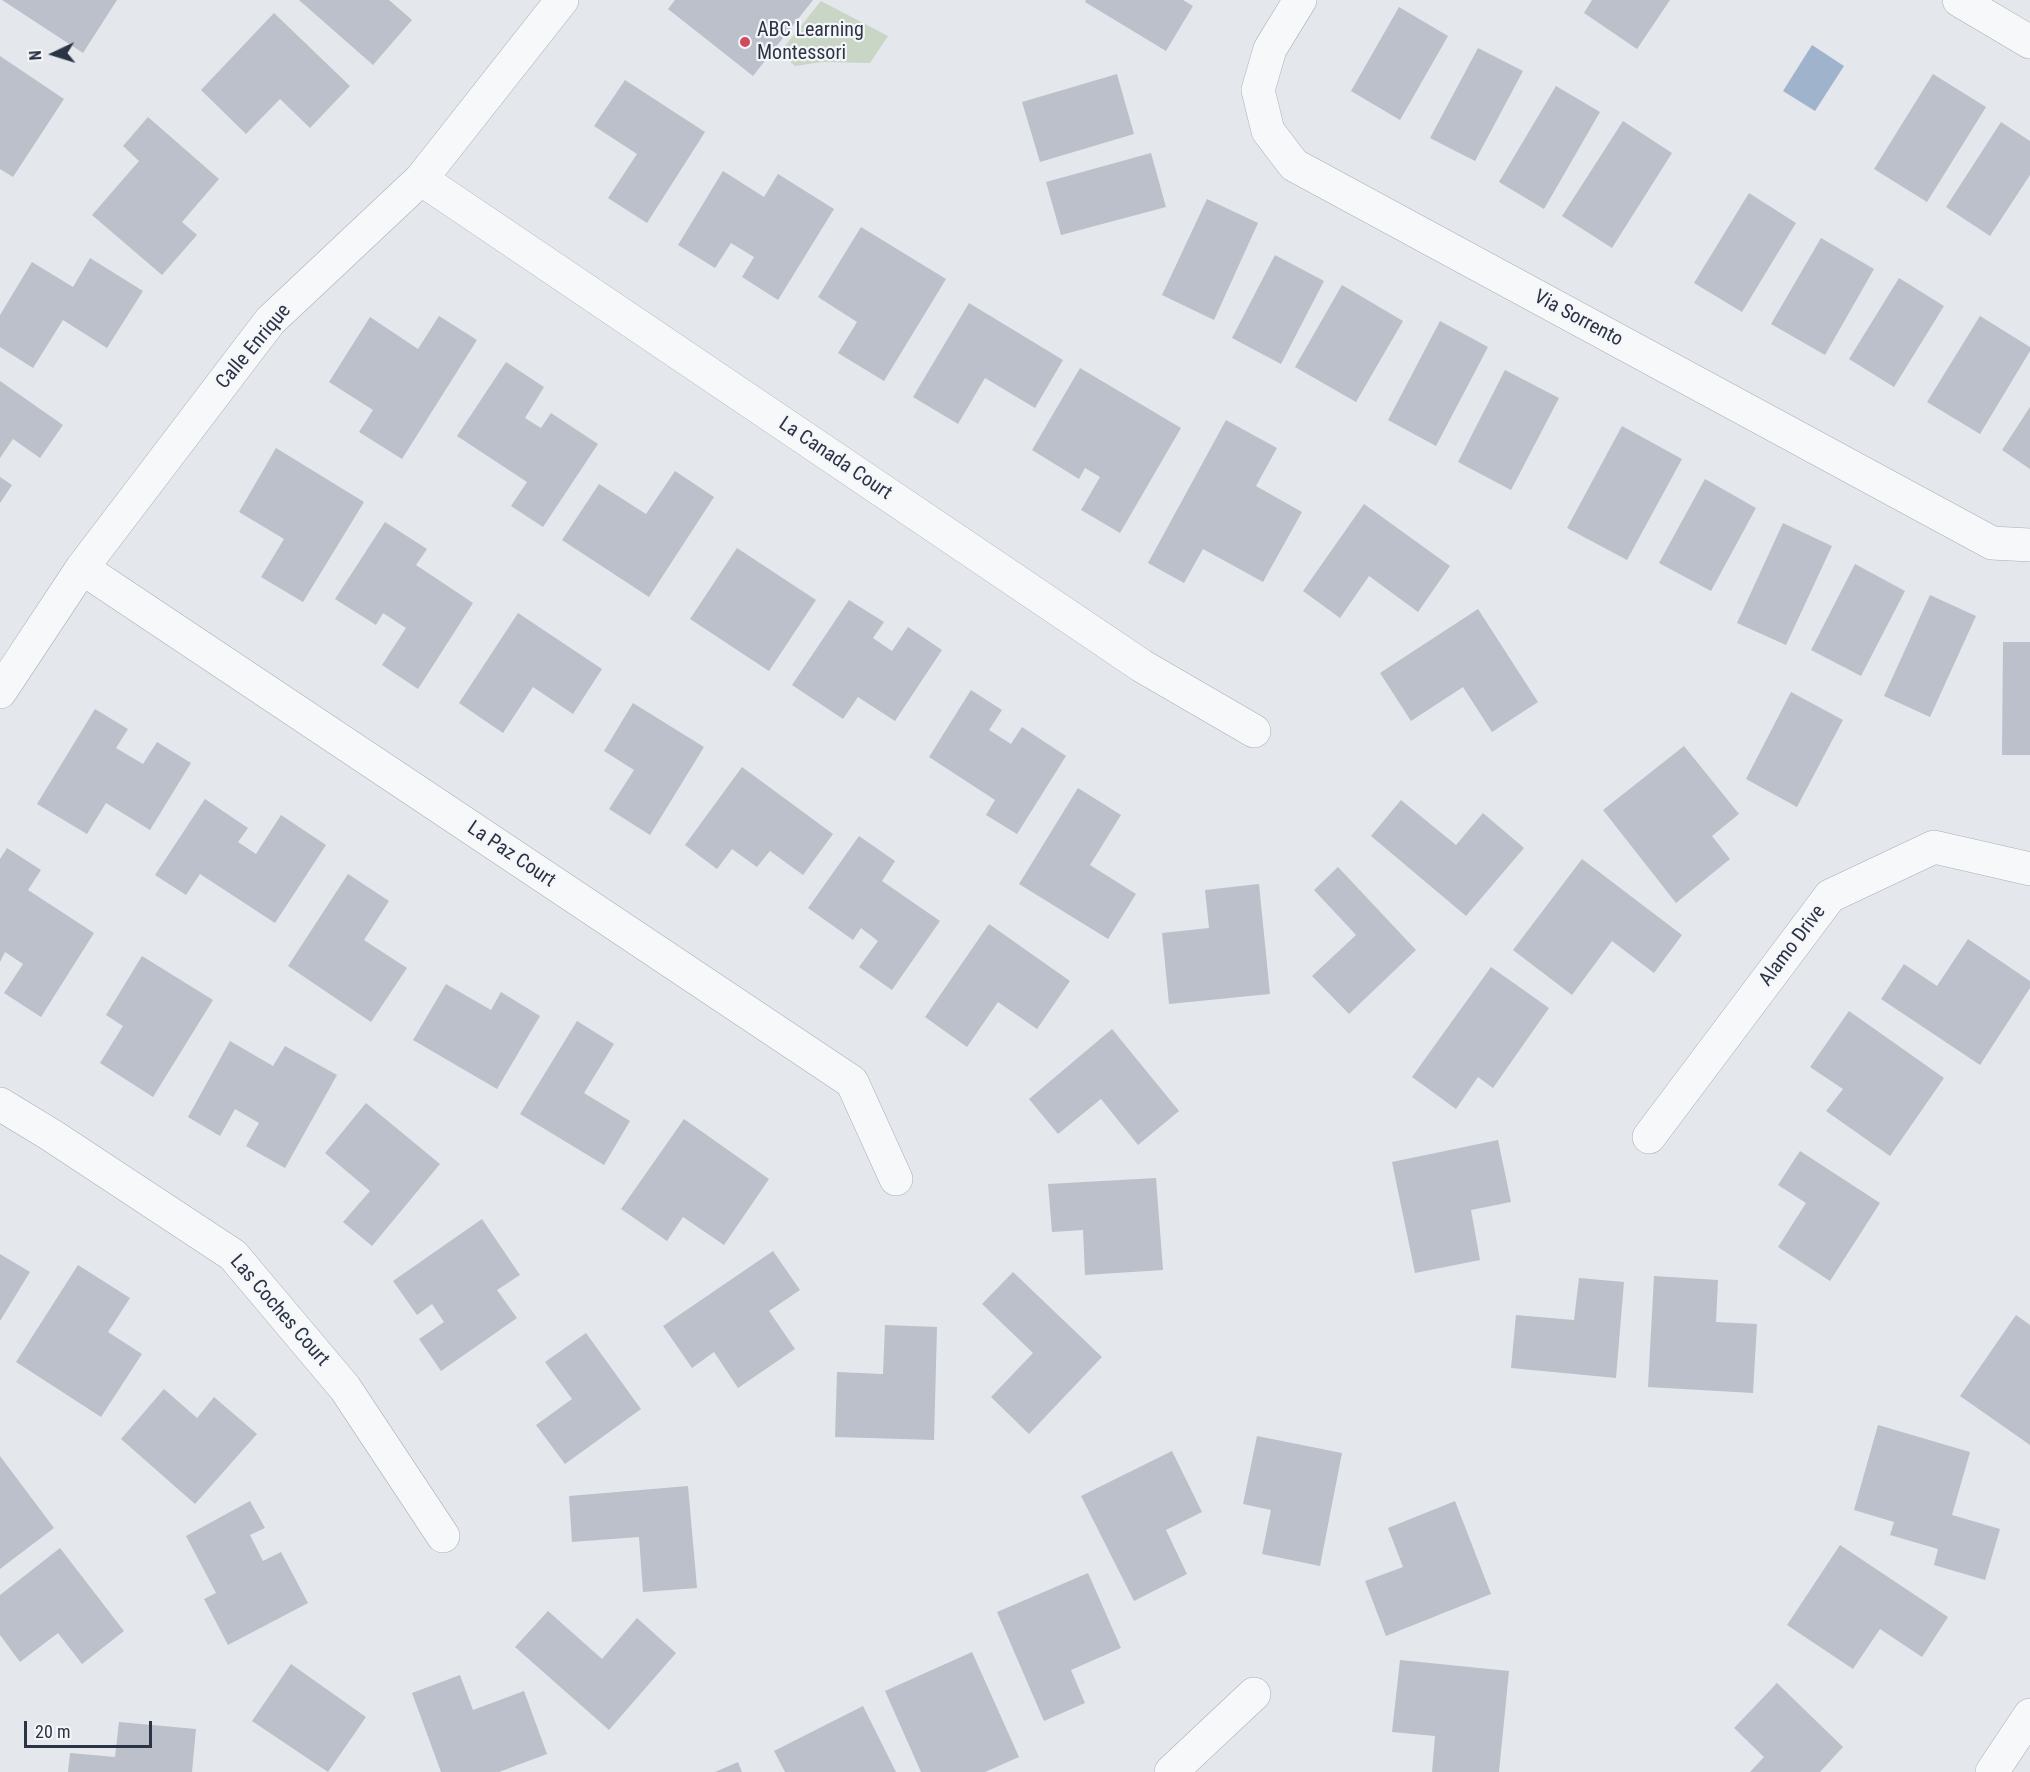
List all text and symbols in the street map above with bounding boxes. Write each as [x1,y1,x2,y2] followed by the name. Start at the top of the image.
[757,19,864,66] place label: ABC Learning Montessori
[24,24,84,84] north arrow
[738,35,752,49] marker: ABC Learning Montessori
[26,50,45,61] text: N
[1529,286,1627,352] street label: Via Sorrento
[212,300,296,394] street label: Calle Enrique
[774,412,896,506] street label: La Canada Court
[462,817,560,893] street label: La Paz Court
[1755,901,1831,991] street label: Alamo Drive
[224,1250,334,1372] street label: Las Coches Court
[27,1709,154,1747] scale bar
[35,1721,70,1742] text: 20 m

